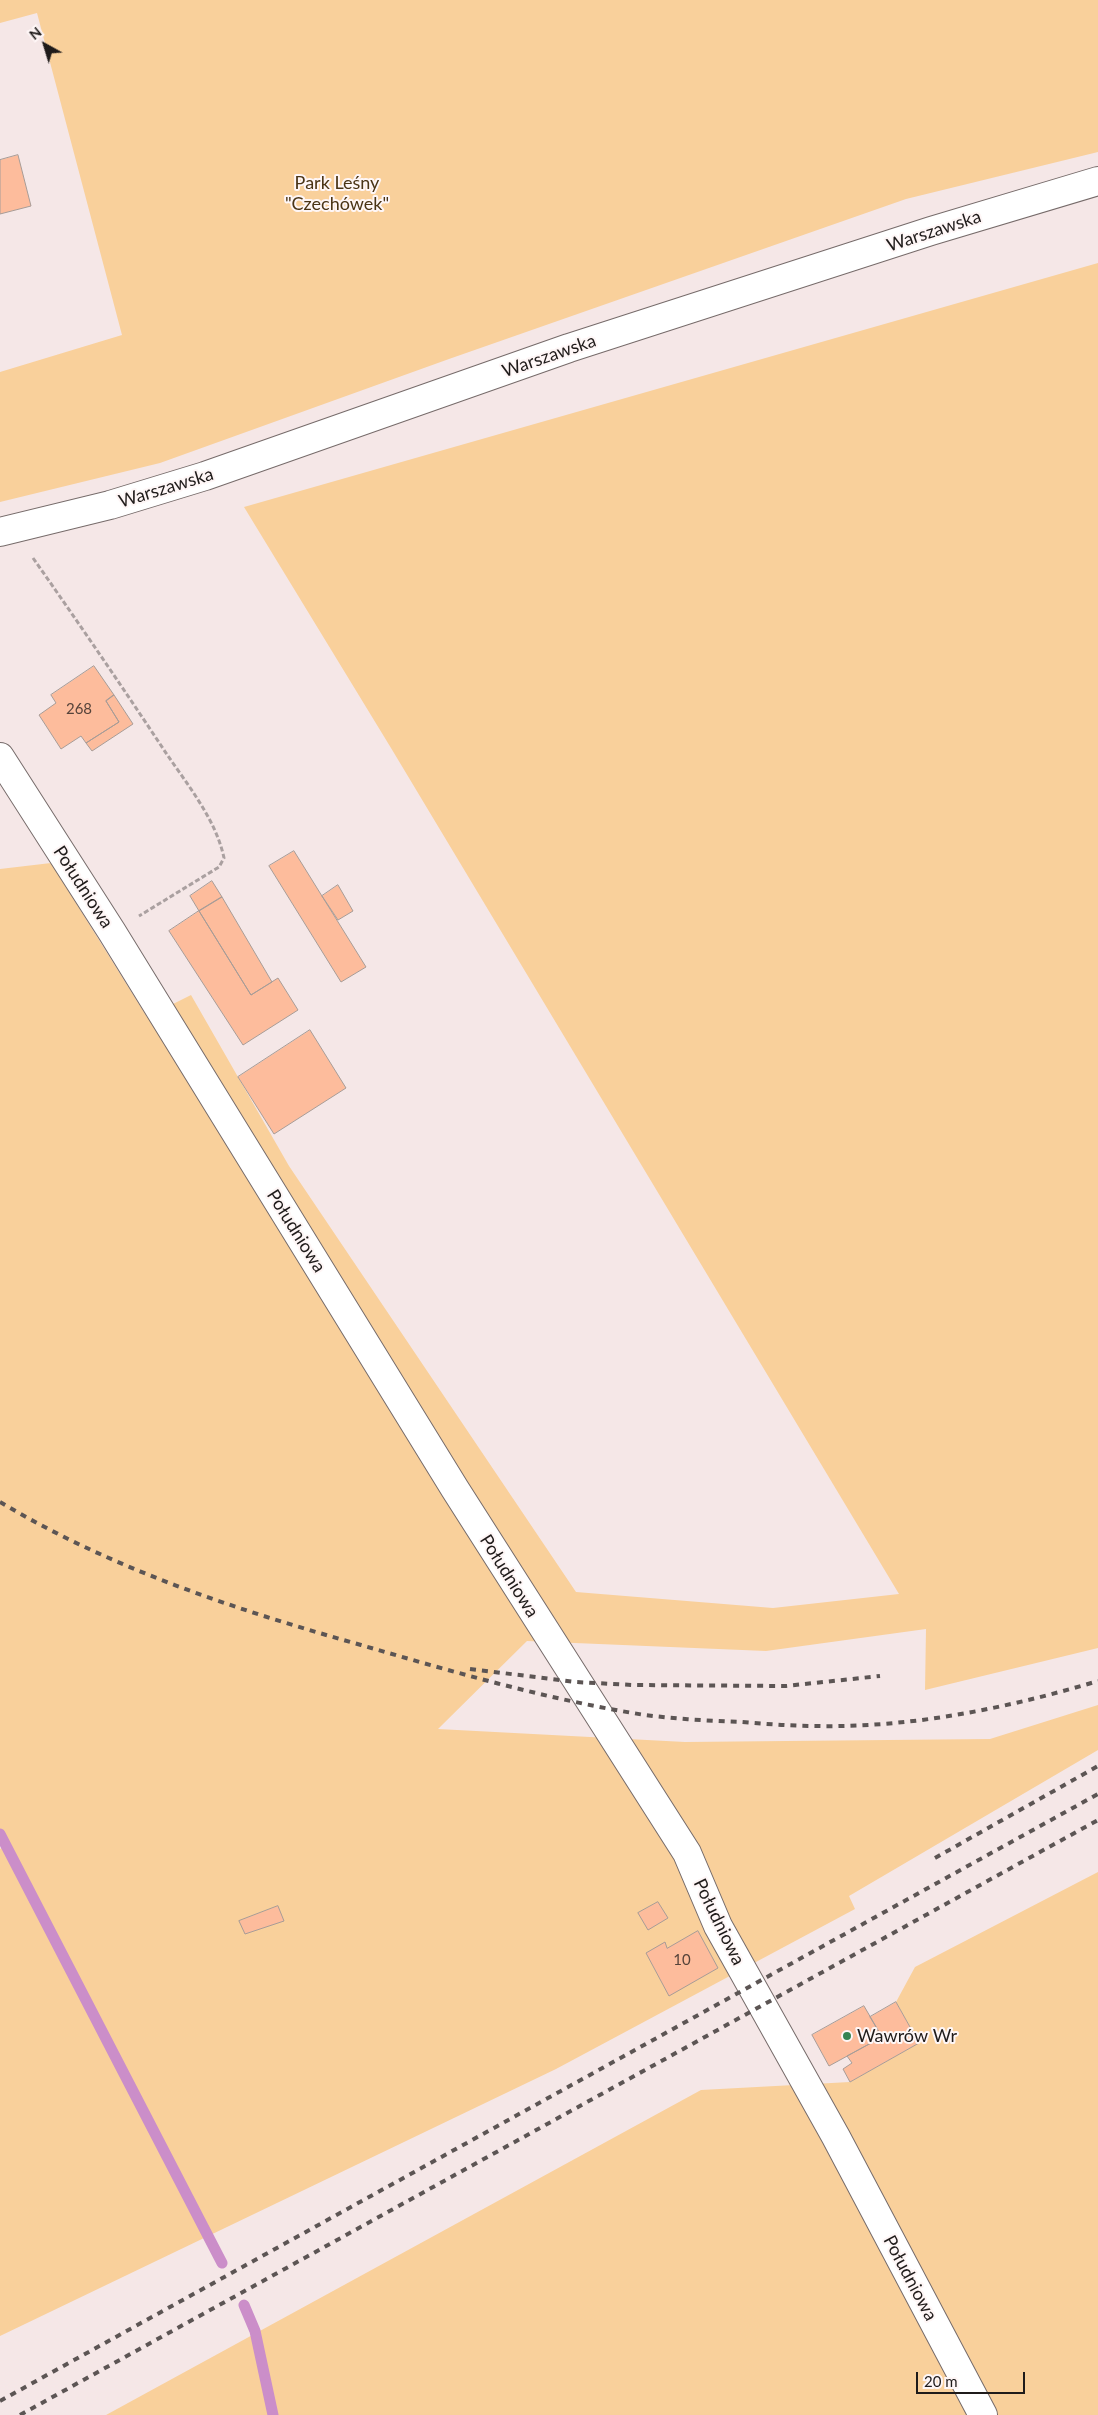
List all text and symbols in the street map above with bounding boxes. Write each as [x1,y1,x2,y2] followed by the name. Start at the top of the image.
[20,20,70,70] north arrow
[26,23,45,43] text: N
[285,172,389,214] park label: Park Leśny "Czechówek"
[884,206,984,256] street label: Warszawska
[499,330,599,382] street label: Warszawska
[116,463,216,513] street label: Warszawska
[66,700,92,718] house number: 268
[48,842,118,932] street label: Południowa
[262,1186,330,1276] street label: Południowa
[475,1531,543,1621] street label: Południowa
[689,1875,749,1969] street label: Południowa
[673,1951,691,1969] house number: 10
[857,2025,957,2047] place label: Wawrów Wr
[841,2030,853,2042] marker: Wawrów Wr
[878,2232,942,2324] street label: Południowa
[918,2362,1027,2394] scale bar
[924,2372,958,2390] text: 20 m

